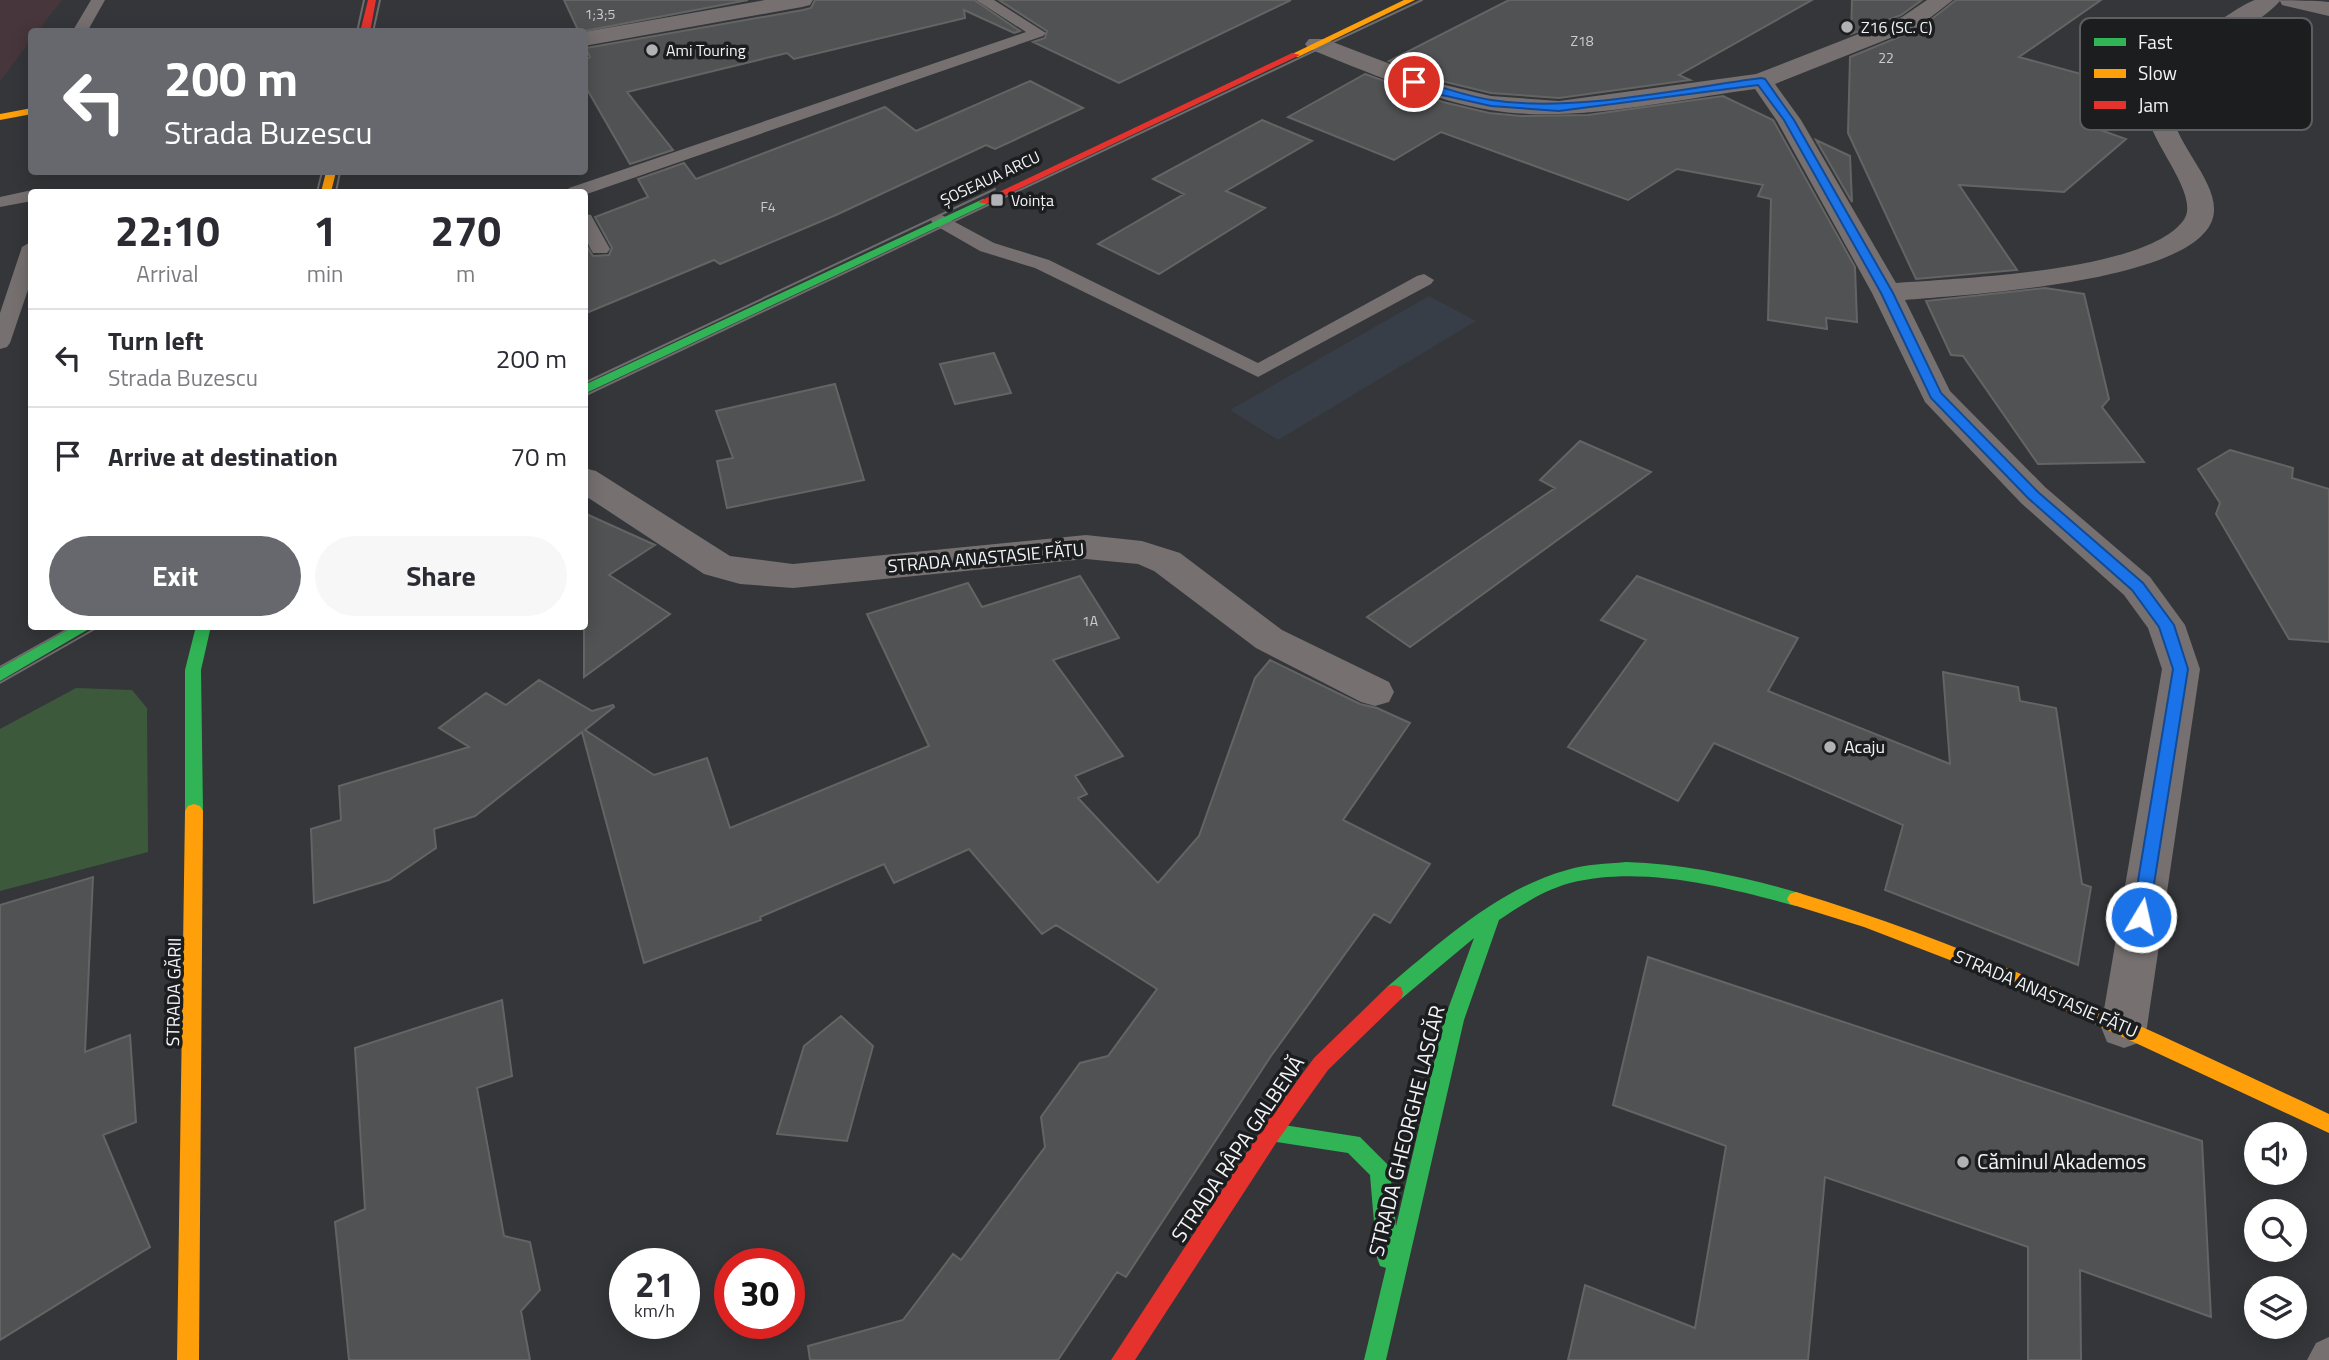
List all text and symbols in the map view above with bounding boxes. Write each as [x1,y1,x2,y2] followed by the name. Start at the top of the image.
[585,3,615,24] house number: 1;3;5
[1861,15,1933,39] place label: Z16 (SC. C)
[2080,18,2312,130] legend
[1839,19,1855,35] marker: Z16 (SC. C)
[2138,27,2173,56] text: Fast
[1570,30,1594,51] house number: Z18
[666,38,746,62] place label: Ami Touring
[164,40,298,115] text: 200 m
[644,42,660,58] marker: Ami Touring
[1878,47,1894,68] house number: 22
[1384,52,1444,112] pin
[49,56,140,147] icon: left
[2138,58,2177,87] text: Slow
[1395,63,1433,101] icon: arrive
[2138,90,2169,119] text: Jam
[164,108,373,156] text: Strada Buzescu
[936,144,1044,212] street label: ȘOSEAUA ARCU
[1011,188,1054,212] place label: Voința
[989,192,1005,208] marker: Voința
[760,196,776,217] house number: F4
[115,198,220,262] text: 22:10
[313,198,337,262] text: 1
[430,198,501,262] text: 270
[136,256,199,291] text: Arrival
[307,256,343,291] text: min
[456,256,475,291] text: m
[108,321,203,360] text: Turn left
[49,339,87,377] icon: left
[496,339,567,378] text: 200 m
[108,360,258,395] text: Strada Buzescu
[49,437,87,475] icon: arrive
[108,437,338,476] text: Arrive at destination
[510,437,567,476] text: 70 m
[886,535,1085,580] street label: STRADA ANASTASIE FĂTU
[49,536,301,616] button: Exit
[315,536,567,616] button: Share
[1082,610,1099,631] house number: 1A
[1844,733,1885,760] place label: Acaju
[1822,739,1838,755] marker: Acaju
[2104,880,2178,954] position arrow
[159,937,188,1047] street label: STRADA GĂRII
[1950,943,2142,1045] street label: STRADA ANASTASIE FĂTU
[1359,1002,1453,1260] street label: STRADA GHEORGHE LASCĂR
[1163,1048,1312,1248] street label: STRADA RÂPA GALBENĂ
[2244,1122,2307,1339] map controls
[2244,1122,2307,1185] button: sound
[1977,1145,2146,1177] place label: Căminul Akademos
[1955,1154,1971,1170] marker: Căminul Akademos
[2244,1199,2307,1262] button: search
[714,1248,805,1339] speed limit sign: 30
[635,1257,674,1311] text: 21
[2244,1276,2307,1339] button: layers
[634,1297,675,1324] text: km/h

